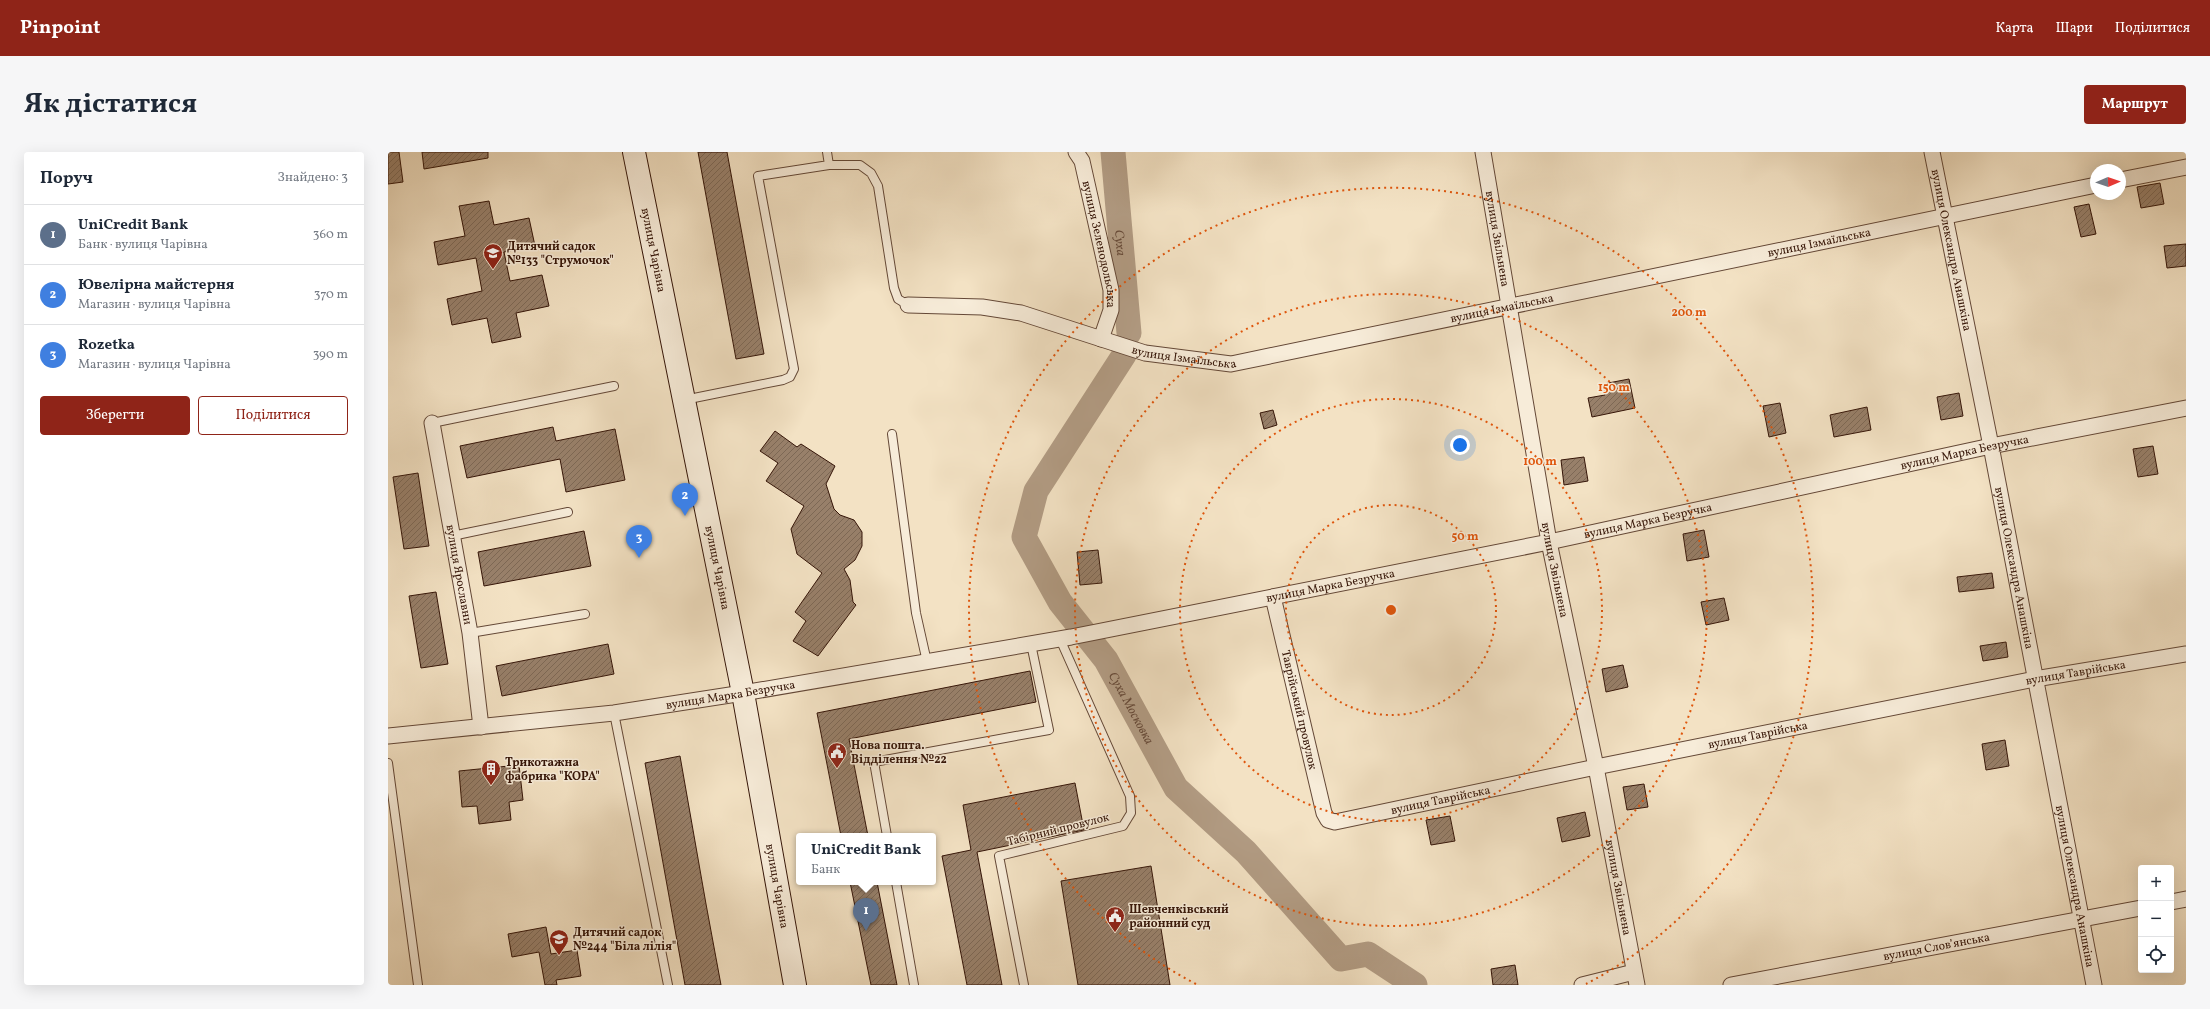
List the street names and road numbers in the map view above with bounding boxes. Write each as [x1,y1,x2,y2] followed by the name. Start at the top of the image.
[1927,168,1975,333] street label: вулиця Олександра Анашкіна
[1078,179,1118,308] street label: вулиця Зеленодольська
[1481,190,1513,288] street label: вулиця Звільнена
[636,207,669,294] street label: вулиця Чарівна
[1766,225,1872,262] street label: вулиця Ізмаїльська
[1449,290,1555,327] street label: вулиця Ізмаїльська
[1130,342,1238,373] street label: вулиця Ізмаїльська
[1899,432,2030,474] street label: вулиця Марка Безручка
[1990,486,2037,651] street label: вулиця Олександра Анашкіна
[1582,500,1714,543] street label: вулиця Марка Безручка
[1537,521,1572,619] street label: вулиця Звільнена
[442,523,475,626] street label: вулиця Ярославни
[700,524,733,611] street label: вулиця Чарівна
[1265,566,1396,607] street label: вулиця Марка Безручка
[1277,649,1321,772] street label: Таврійський провулок
[2024,657,2127,690] street label: вулиця Таврійська
[665,677,796,714] street label: вулиця Марка Безручка
[1707,718,1809,753] street label: вулиця Таврійська
[1389,783,1492,819] street label: вулиця Таврійська
[2051,804,2097,969] street label: вулиця Олександра Анашкіна
[1005,809,1112,850] street label: Табірний провулок
[1601,839,1635,937] street label: вулиця Звільнена
[761,843,792,930] street label: вулиця Чарівна
[1882,930,1991,965] street label: вулиця Слов’янська

